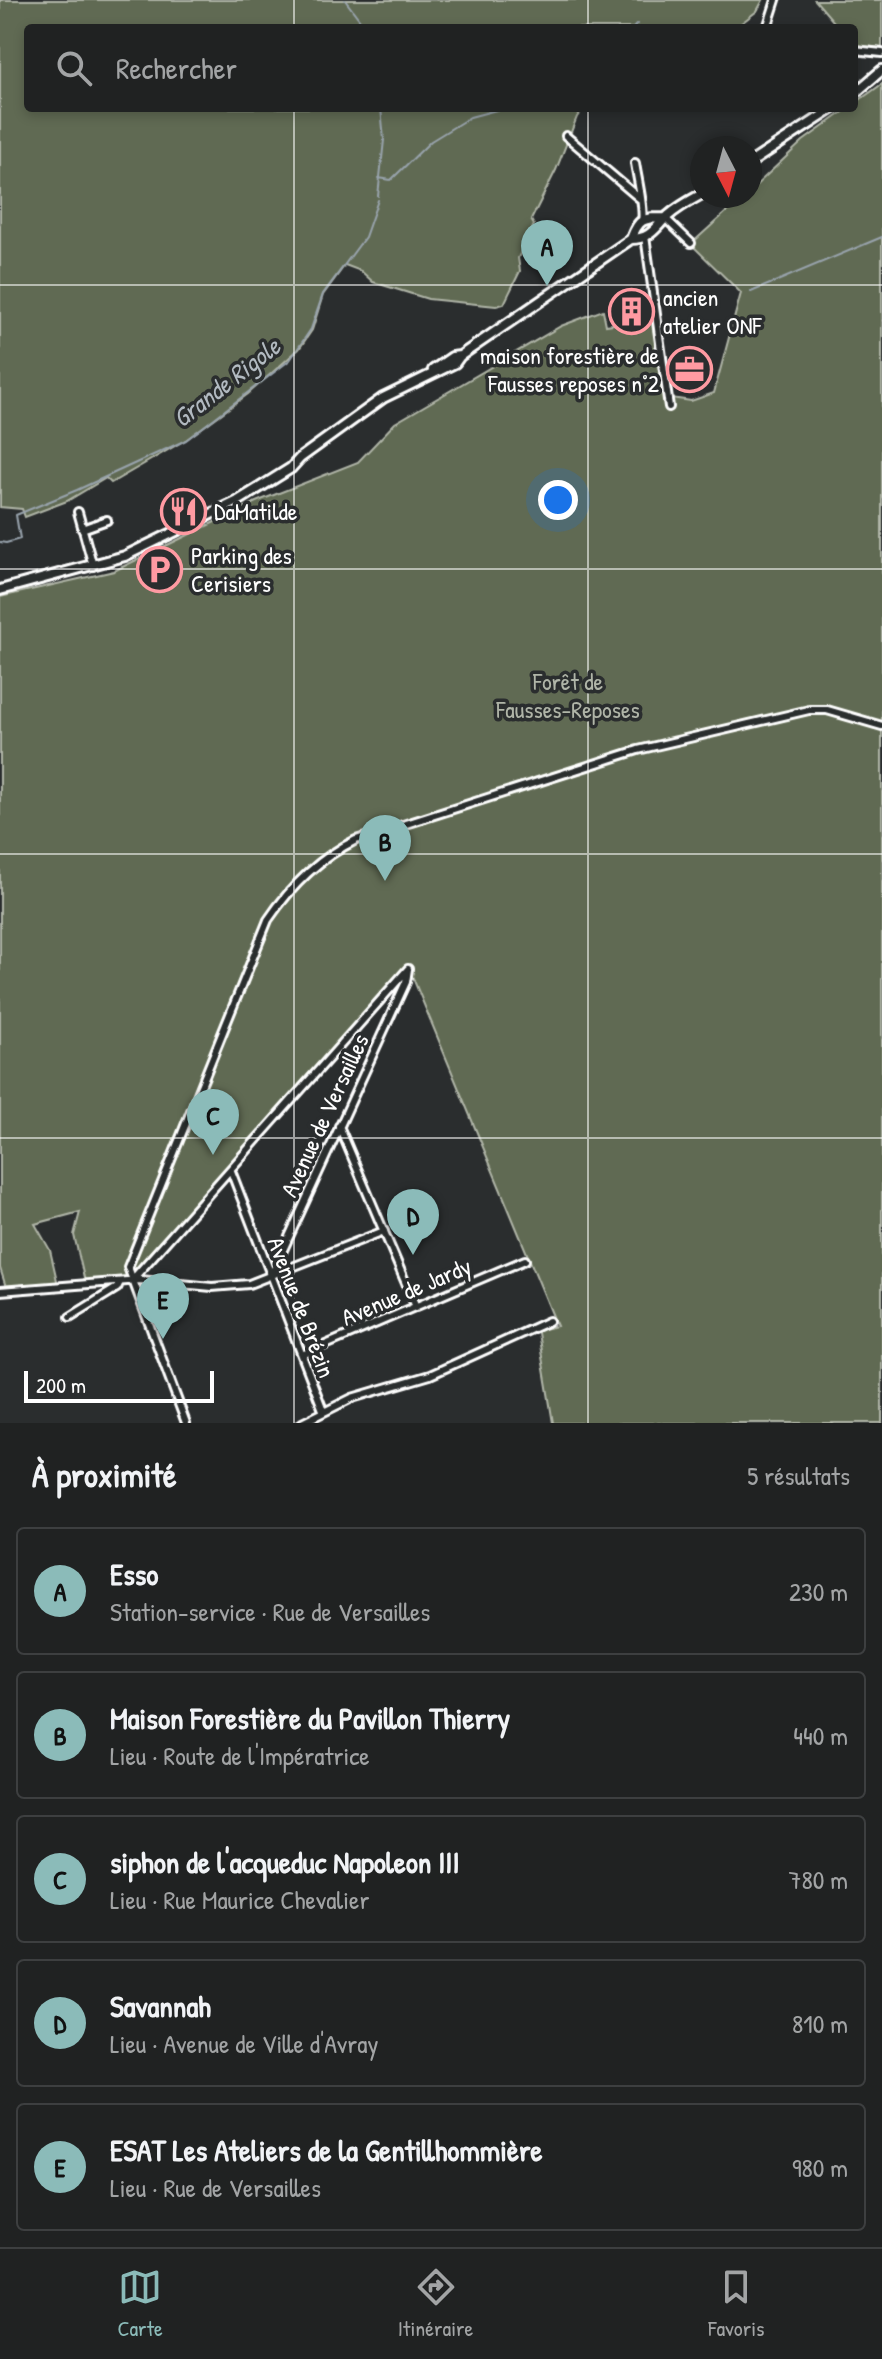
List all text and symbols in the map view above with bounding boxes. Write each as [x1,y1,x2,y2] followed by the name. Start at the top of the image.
[24,24,858,112] search box
[52,46,96,90] icon: search
[116,48,237,88] text: Rechercher
[690,136,762,208] north arrow
[521,220,573,286] pin: A
[663,281,762,341] place label: ancien atelier ONF
[608,287,656,335] building icon: ancien atelier ONF
[165,328,289,436] water label: Grande Rigole
[480,339,659,399] place label: maison forestière de Fausses reposes n°2
[666,345,714,393] office icon: maison forestière de Fausses reposes n°2
[538,480,578,520] your location
[159,487,207,535] restaurant icon: DaMatilde
[214,495,298,527] place label: DaMatilde
[191,539,292,599] place label: Parking des Cerisiers
[136,545,184,593] parking icon: Parking des Cerisiers
[495,665,640,725] park label: Forêt de Fausses-Reposes
[359,815,411,881] pin: B
[272,1028,376,1202] street label: Avenue de Versailles
[187,1089,239,1155] pin: C
[387,1189,439,1255] pin: D
[260,1232,344,1382] street label: Avenue de Brézin
[336,1249,476,1333] street label: Avenue de Jardy
[137,1273,189,1339] pin: E
[24,1367,214,1403] scale bar
[36,1370,86,1400] text: 200 m
[32,1452,177,1498] text: À proximité
[747,1458,850,1493] text: 5 résultats
[110,1554,158,1594] text: Esso
[54,1574,66,1609] text: A
[789,1574,848,1609] text: 230 m
[110,1594,430,1629] text: Station-service · Rue de Versailles
[110,1698,510,1738] text: Maison Forestière du Pavillon Thierry
[53,1718,67,1753] text: B
[793,1718,848,1753] text: 440 m
[110,1738,370,1773] text: Lieu · Route de l'Impératrice
[110,1842,459,1882] text: siphon de l'acqueduc Napoleon III
[53,1862,67,1897] text: C
[789,1862,848,1897] text: 780 m
[110,1882,369,1917] text: Lieu · Rue Maurice Chevalier
[110,1986,211,2026] text: Savannah
[54,2006,66,2041] text: D
[792,2006,848,2041] text: 810 m
[110,2026,378,2061] text: Lieu · Avenue de Ville d'Avray
[110,2130,542,2170] text: ESAT Les Ateliers de la Gentillhommière
[54,2150,66,2185] text: E
[792,2150,848,2185] text: 980 m
[110,2170,321,2205] text: Lieu · Rue de Versailles
[117,2265,163,2343] tab: Carte
[398,2265,473,2343] tab: Itinéraire
[708,2265,765,2343] tab: Favoris

